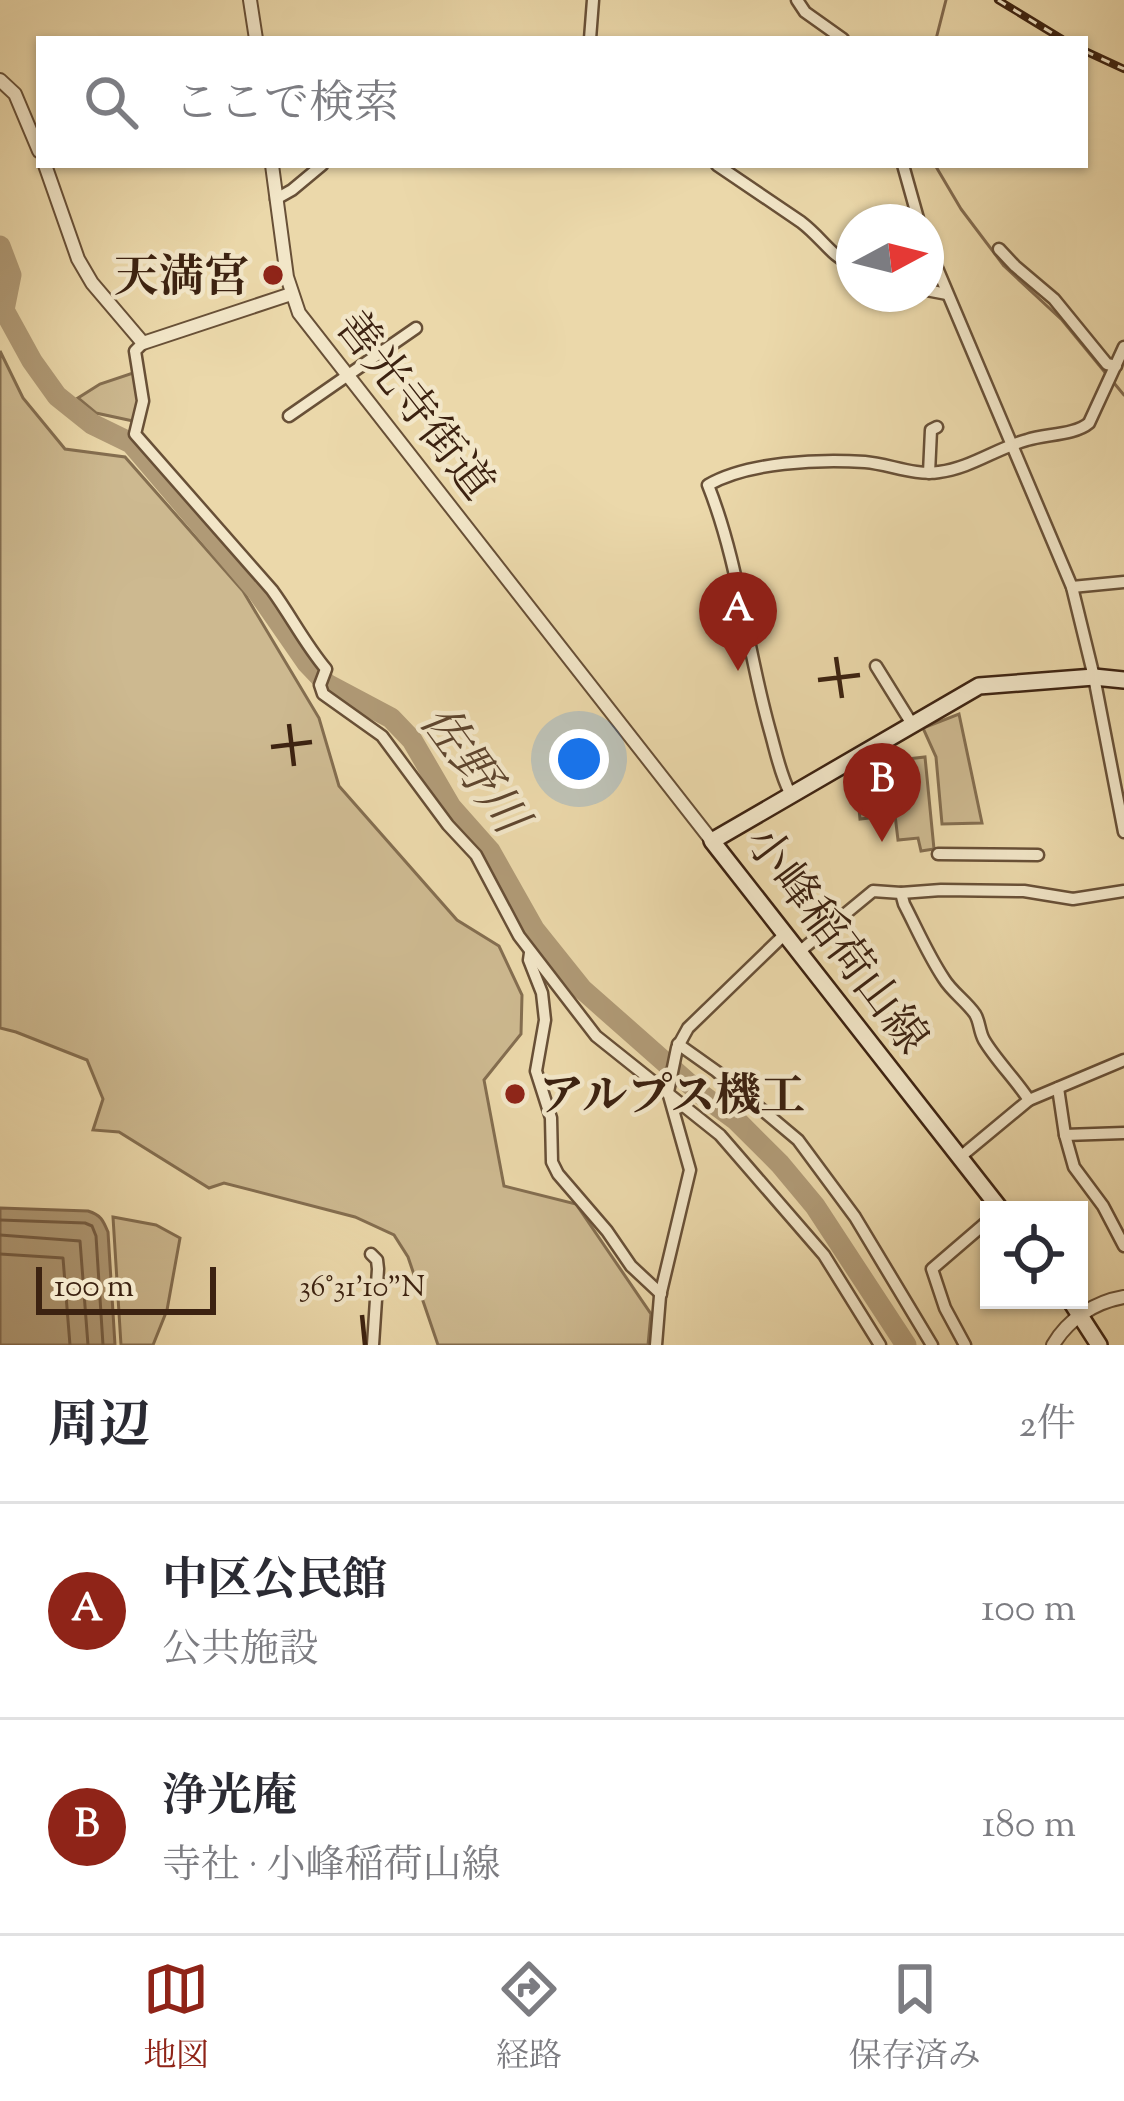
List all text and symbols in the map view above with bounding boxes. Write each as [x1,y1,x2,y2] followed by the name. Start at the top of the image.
[36,36,1088,168] search box
[78,69,144,135] icon: search
[174,74,399,139] text: ここで検索
[836,204,944,312] north arrow
[114,248,249,313] place label: 天満宮
[260,262,286,288] marker: 天満宮
[317,299,507,516] street label: 善光寺街道
[699,572,777,671] pin: A
[400,693,544,854] water label: 佐野川
[549,729,609,789] your location
[843,743,921,842] pin: B
[726,815,941,1070] street label: 小峰稲荷山線
[539,1067,805,1132] place label: アルプス機工
[502,1081,528,1107] marker: アルプス機工
[980,1201,1088,1309] map controls
[980,1201,1088,1309] button: locate
[36,1261,216,1314] scale bar
[54,1264,134,1312] text: 100 m
[299,1267,425,1310] text: 36°31'10"N
[48,1392,150,1465] text: 周辺
[1019,1399,1076,1455] text: 2件
[162,1551,387,1616] text: 中区公民館
[71,1583,103,1639] text: A
[981,1583,1076,1639] text: 100 m
[162,1624,318,1680] text: 公共施設
[162,1767,297,1832] text: 浄光庵
[75,1799,99,1855] text: B
[982,1799,1076,1855] text: 180 m
[162,1840,500,1896] text: 寺社 · 小峰稲荷山線
[143,1956,209,2082] tab: 地図
[496,1956,562,2082] tab: 経路
[849,1956,981,2082] tab: 保存済み

